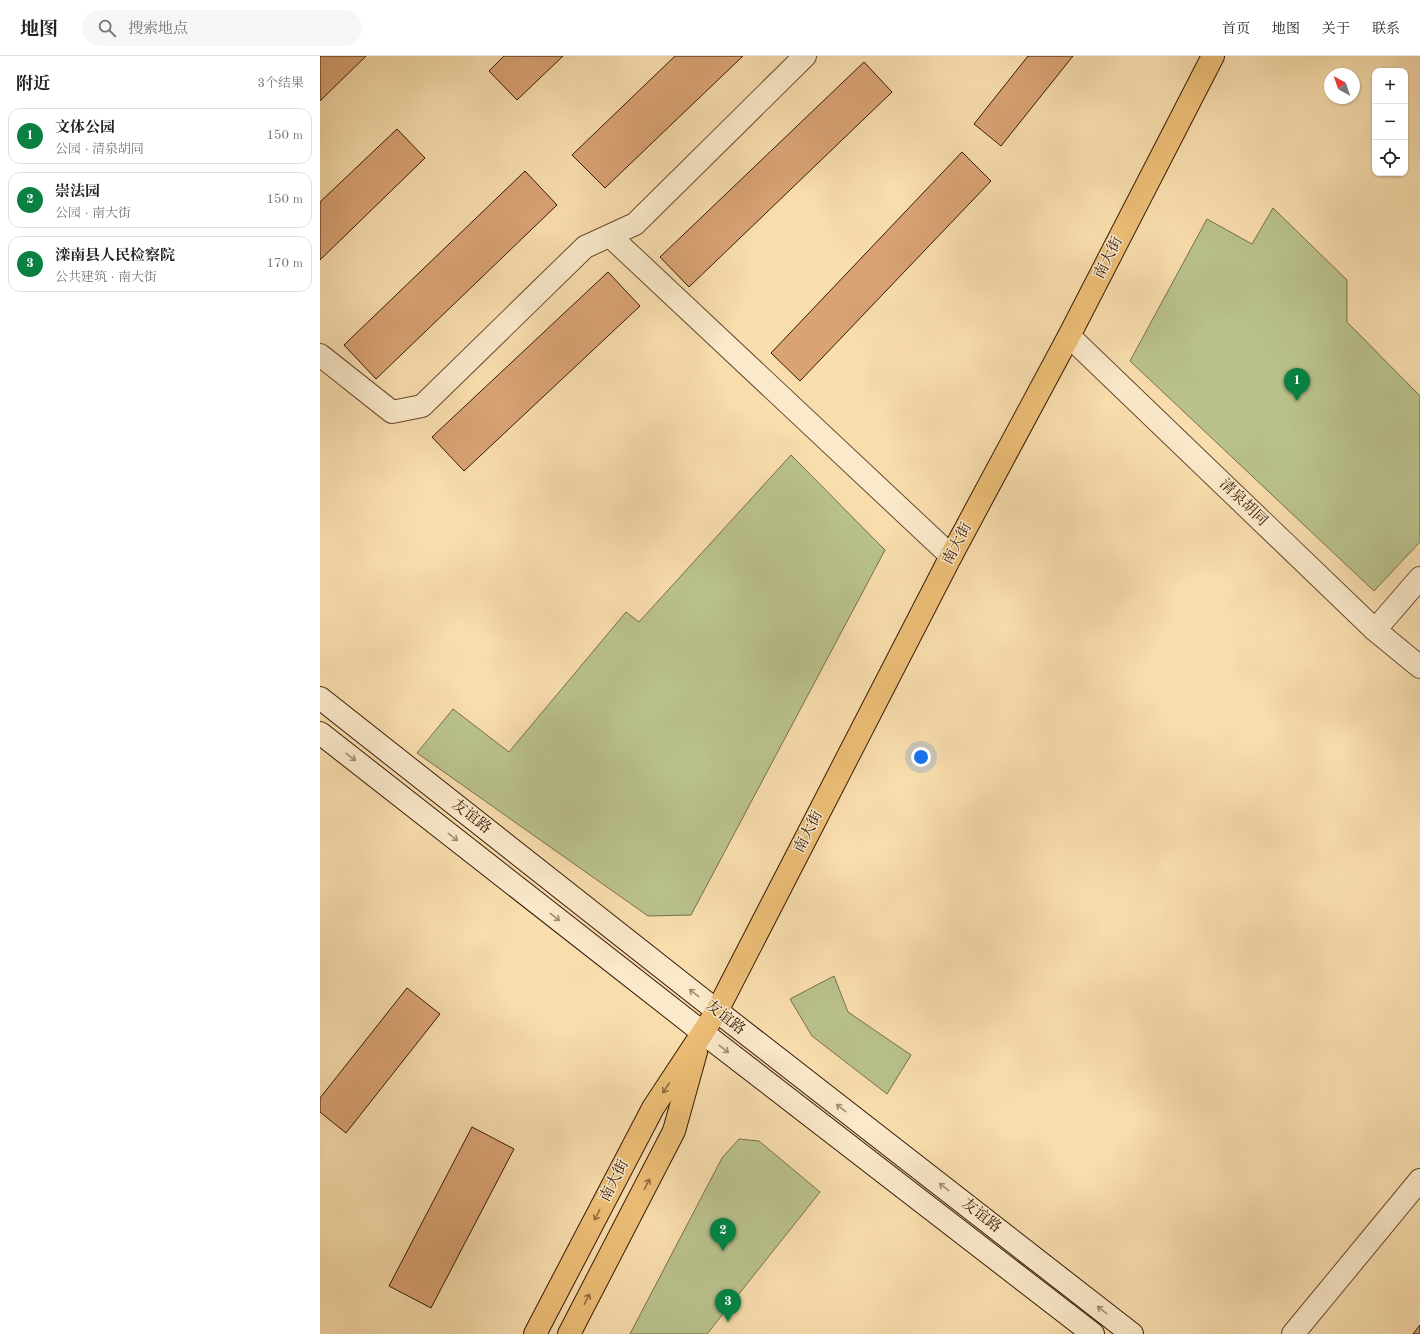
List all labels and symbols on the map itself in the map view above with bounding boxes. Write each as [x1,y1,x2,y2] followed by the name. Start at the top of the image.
[1324,68,1360,104] north arrow
[1090,234,1126,281] street label: 南大街
[1284,368,1310,401] pin: 1
[1216,475,1271,529] street label: 清泉胡同
[939,520,975,567] street label: 南大街
[911,747,931,767] your location
[345,752,356,761] one-way arrow
[449,795,495,837] street label: 友谊路
[790,808,826,855] street label: 南大街
[448,833,459,841] one-way arrow
[550,913,561,921] one-way arrow
[689,989,700,998] one-way arrow
[703,996,749,1038] street label: 友谊路
[718,1045,729,1053] one-way arrow
[661,1082,669,1094] one-way arrow
[835,1103,846,1112] one-way arrow
[596,1157,632,1204] street label: 南大街
[643,1178,651,1190] one-way arrow
[938,1183,949,1192] one-way arrow
[959,1194,1005,1236] street label: 友谊路
[593,1209,600,1221] one-way arrow
[710,1218,736,1251] pin: 2
[715,1289,741,1322] pin: 3
[584,1294,591,1306] one-way arrow
[1096,1306,1107,1314] one-way arrow

